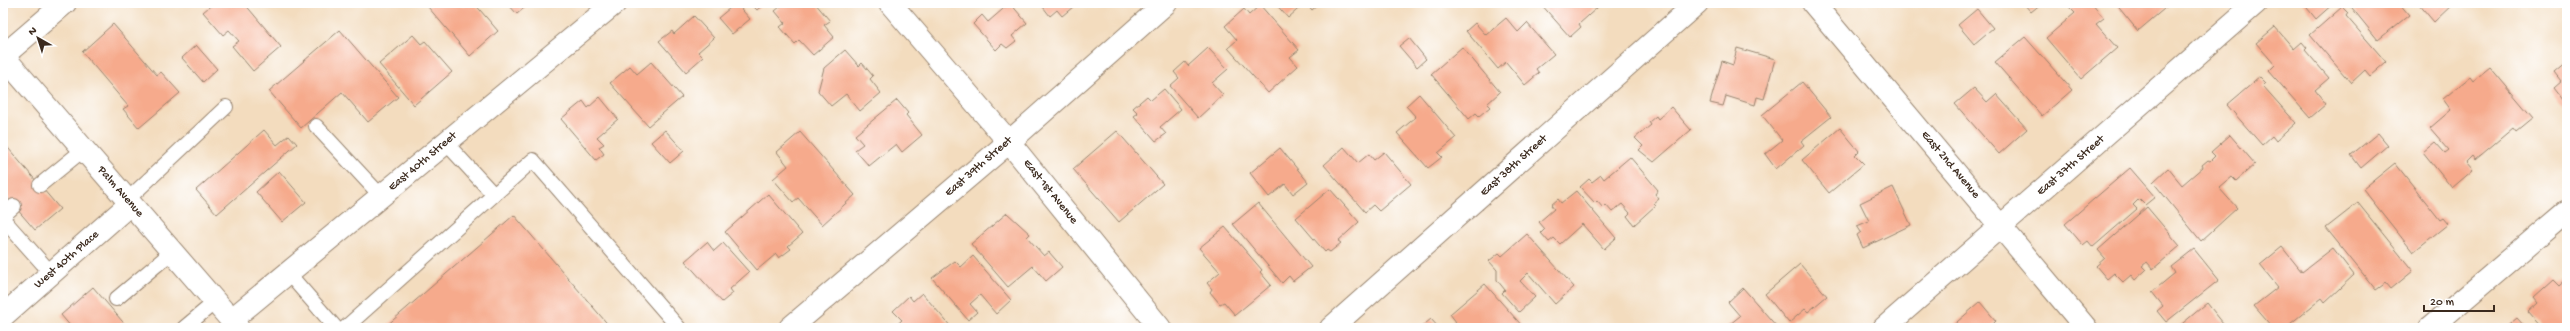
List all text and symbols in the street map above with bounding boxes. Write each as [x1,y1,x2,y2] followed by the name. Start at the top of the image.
[18,18,58,58] north arrow
[26,25,40,39] text: N
[1918,128,1983,202] street label: East 2nd Avenue
[386,129,461,195] street label: East 40th Street
[1478,132,1551,200] street label: East 38th Street
[2034,132,2108,199] street label: East 37th Street
[942,133,1016,200] street label: East 39th Street
[1020,157,1081,228] street label: East 1st Avenue
[93,163,147,221] street label: Palm Avenue
[32,227,103,292] street label: West 40th Place
[2424,287,2494,313] scale bar
[2430,296,2455,310] text: 20 m

